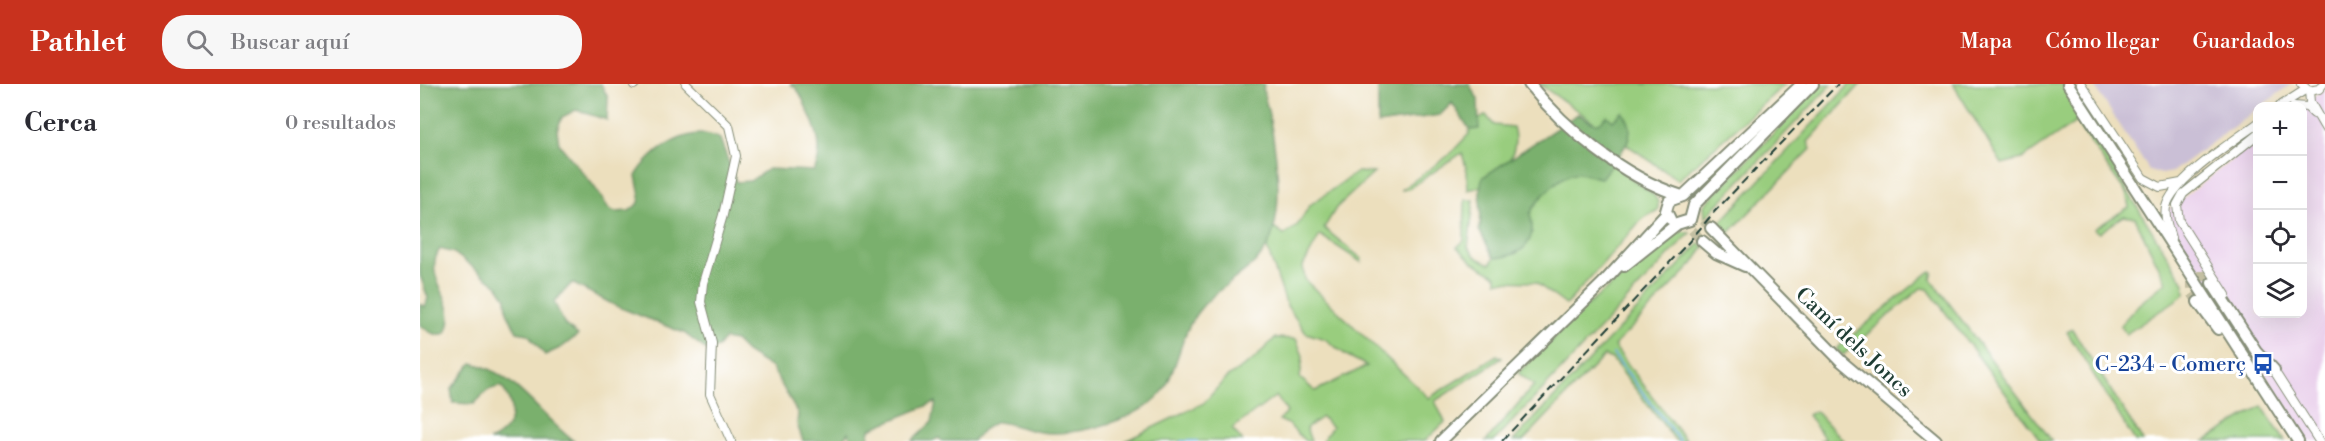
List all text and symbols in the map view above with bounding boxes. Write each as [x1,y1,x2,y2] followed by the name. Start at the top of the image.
[162,15,582,69] search box
[30,25,126,60] text: Pathlet
[183,26,216,59] icon: search
[231,29,349,56] text: Buscar aquí
[1960,29,2012,55] text: Mapa
[2045,29,2160,55] text: Cómo llegar
[2193,29,2295,55] text: Guardados
[2253,102,2307,318] map controls
[2253,102,2307,156] button: +
[24,107,97,139] text: Cerca
[285,111,396,136] text: 0 resultados
[2253,156,2307,210] button: −
[2253,210,2307,264] button: locate
[2253,264,2307,318] button: layers
[1790,282,1917,403] street label: Camí dels Joncs
[2095,352,2246,378] place label: C-234 - Comerç
[2251,352,2275,376] bus stop icon: C-234 - Comerç

